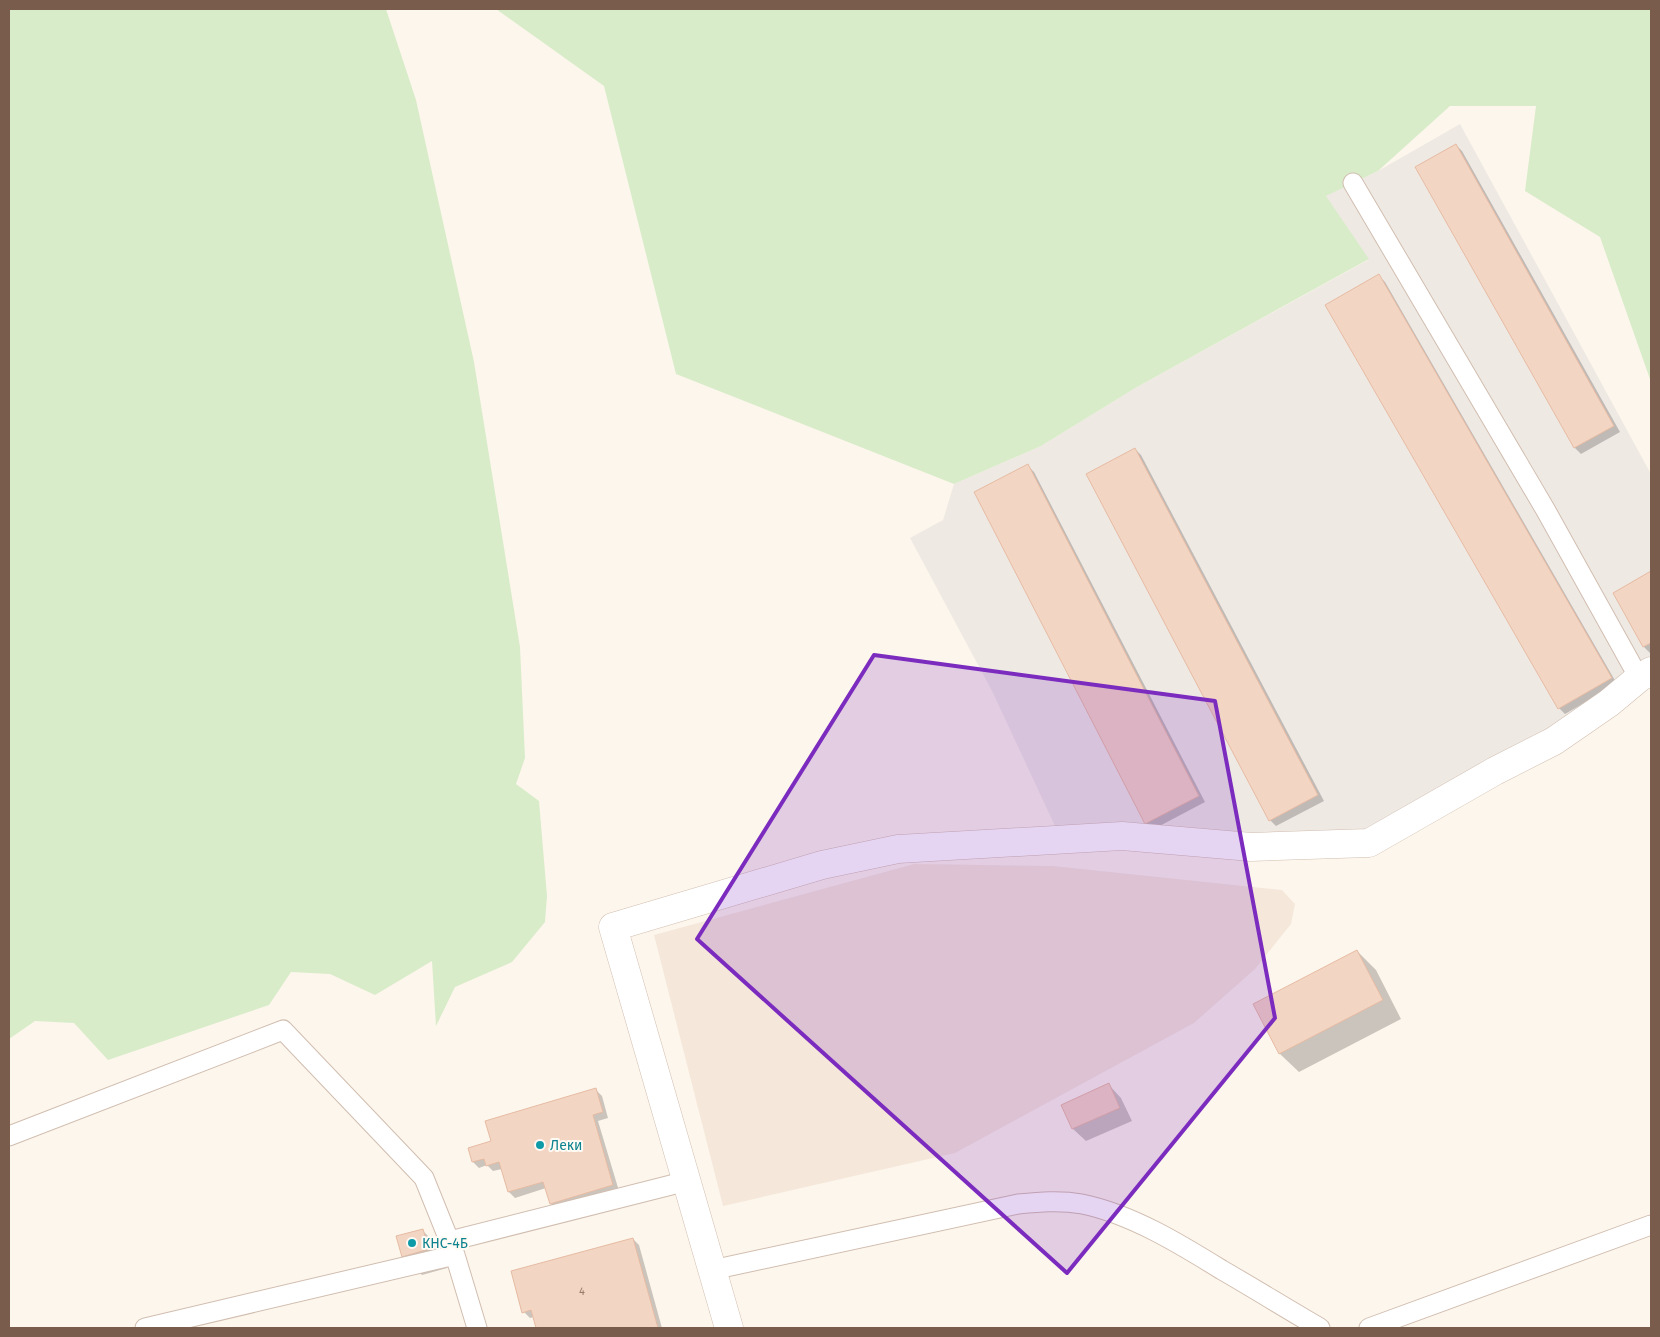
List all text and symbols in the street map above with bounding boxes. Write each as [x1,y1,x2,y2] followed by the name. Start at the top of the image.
[550,1137,583,1154] place label: Леки
[534,1139,546,1151] marker: Леки
[422,1235,468,1252] place label: КНС-4Б
[406,1237,418,1249] marker: КНС-4Б
[579,1285,585,1298] house number: 4

